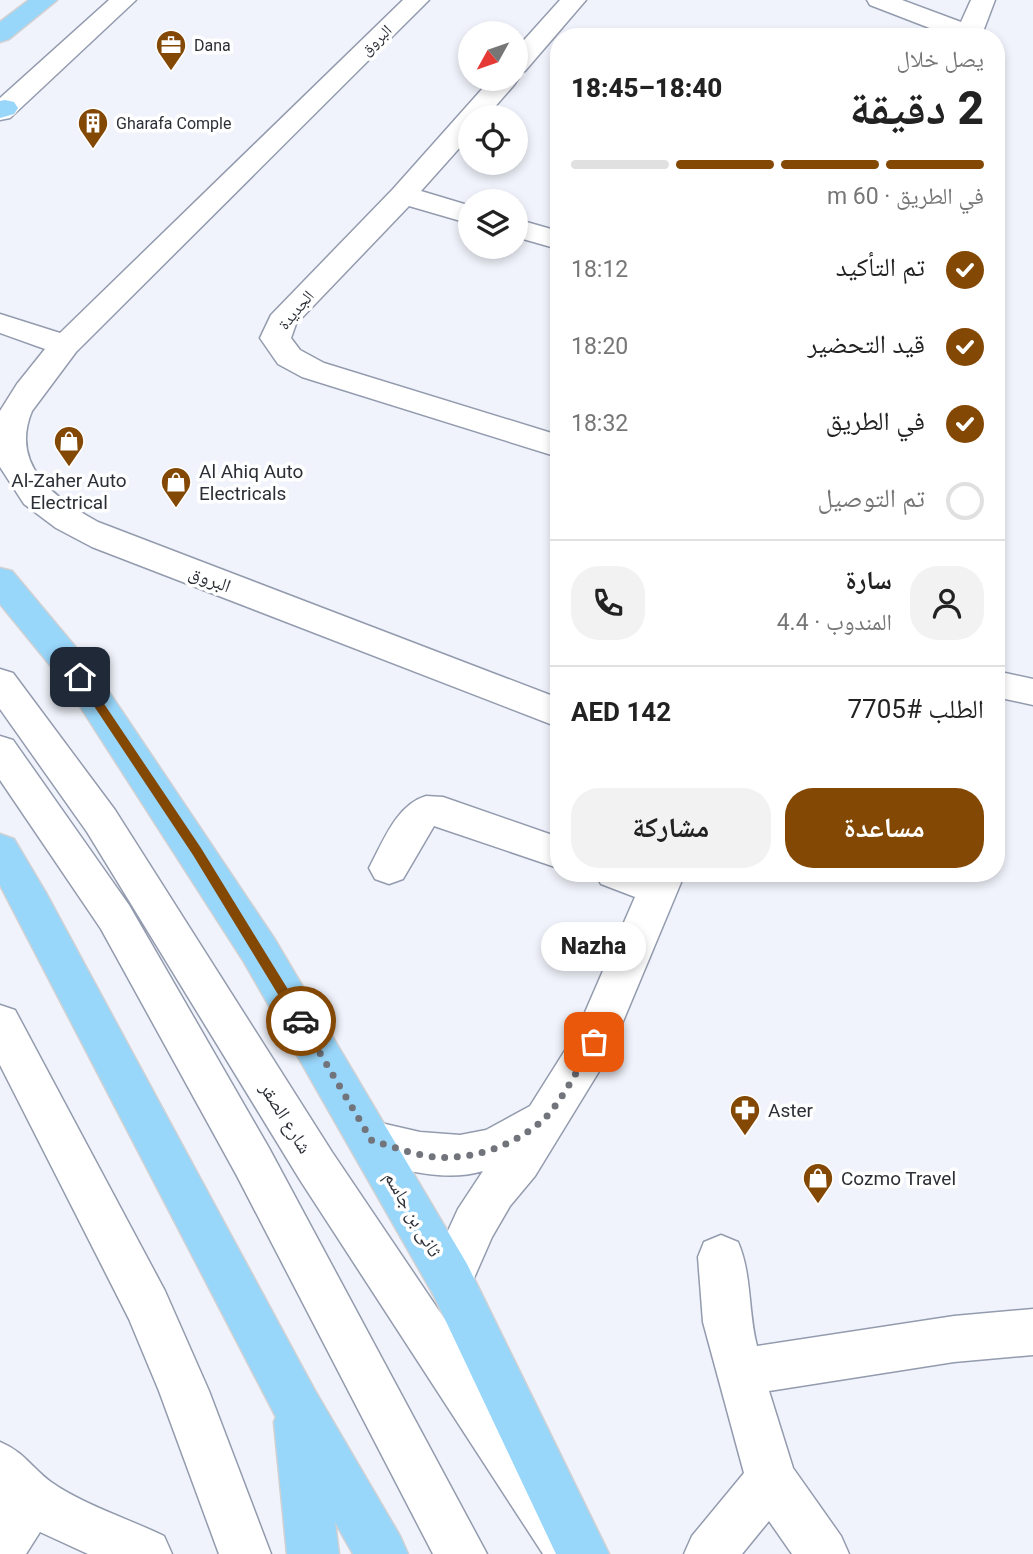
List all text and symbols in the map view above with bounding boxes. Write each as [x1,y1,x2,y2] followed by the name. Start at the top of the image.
[356,21,396,60] street label: البروق
[458,21,528,91] north arrow
[458,21,528,259] map controls
[154,28,188,72] office icon: Dana
[194,36,231,55] place label: Dana
[897,46,984,73] text: يصل خلال
[571,73,722,103] text: 18:40–18:45
[849,81,984,135] text: 2 دقيقة
[458,105,528,175] button: locate
[76,106,110,150] building icon: Gharafa Comple
[116,114,231,133] place label: Gharafa Comple
[827,183,984,210] text: في الطريق · 60 m
[458,189,528,259] button: layers
[946,251,984,289] icon: check
[836,252,925,282] text: تم التأكيد
[571,256,628,283] text: 18:12
[274,287,318,333] street label: الجديدة
[946,328,984,366] icon: check
[807,329,925,359] text: قيد التحضير
[571,333,628,360] text: 18:20
[946,405,984,443] icon: check
[826,406,925,436] text: في الطريق
[571,410,628,437] text: 18:32
[52,424,86,468] shop icon: Al-Zaher Auto Electrical
[199,460,303,505] place label: Al Ahiq Auto Electricals
[159,465,193,509] shop icon: Al Ahiq Auto Electricals
[11,469,127,514] place label: Al-Zaher Auto Electrical
[818,483,925,513] text: تم التوصيل
[186,561,234,597] street label: البروق
[845,565,892,595] text: سارة
[571,566,645,640] button: phone
[910,566,984,640] button: person
[777,609,892,636] text: المندوب · 4.4
[50,647,110,707] pin
[61,658,99,696] icon: home
[847,694,984,724] text: الطلب #7705
[571,697,671,727] text: AED 142
[571,788,771,868] button: مشاركة
[785,788,984,868] button: مساعدة
[542,923,646,972] callout: Nazha
[561,933,626,960] text: Nazha
[266,986,336,1056] courier
[282,1002,320,1040] icon: car
[564,1012,624,1072] pin
[575,1023,613,1061] icon: bag
[255,1077,317,1158] street label: شارع الصقر
[728,1093,762,1137] pharmacy icon: Aster
[768,1099,813,1122] place label: Aster
[801,1161,835,1205] shop icon: Cozmo Travel
[378,1167,447,1261] street label: ثانى بن جاسم
[841,1167,956,1190] place label: Cozmo Travel

